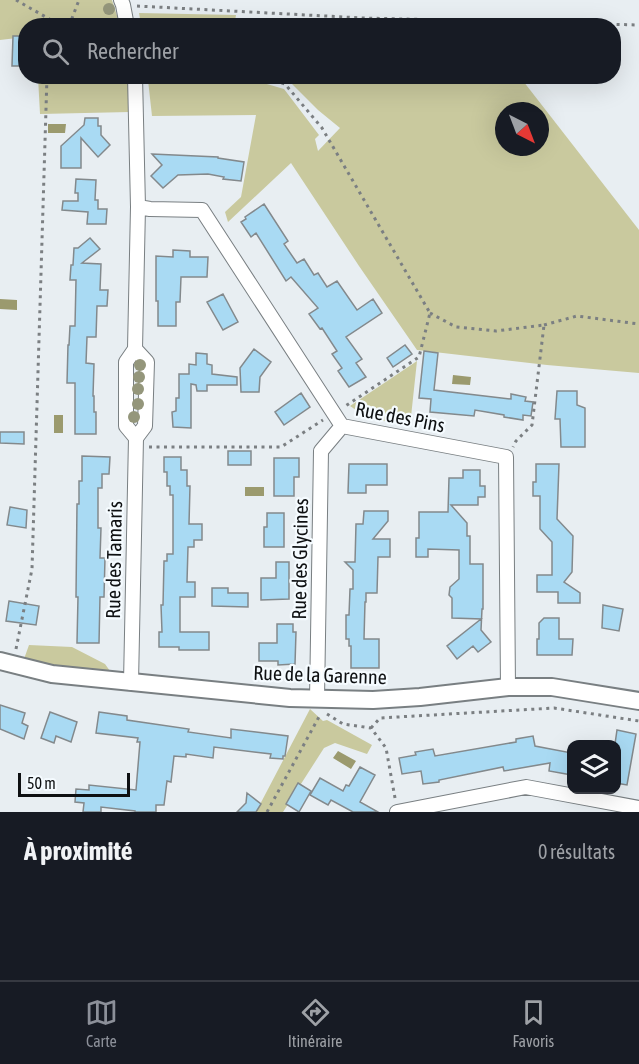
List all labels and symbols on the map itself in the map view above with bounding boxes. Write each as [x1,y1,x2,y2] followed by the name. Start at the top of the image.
[495,102,549,156] north arrow
[353,397,447,436] street label: Rue des Pins
[287,498,312,620] street label: Rue des Glycines
[101,501,126,619] street label: Rue des Tamaris
[253,661,387,688] street label: Rue de la Garenne
[18,770,130,798] scale bar

